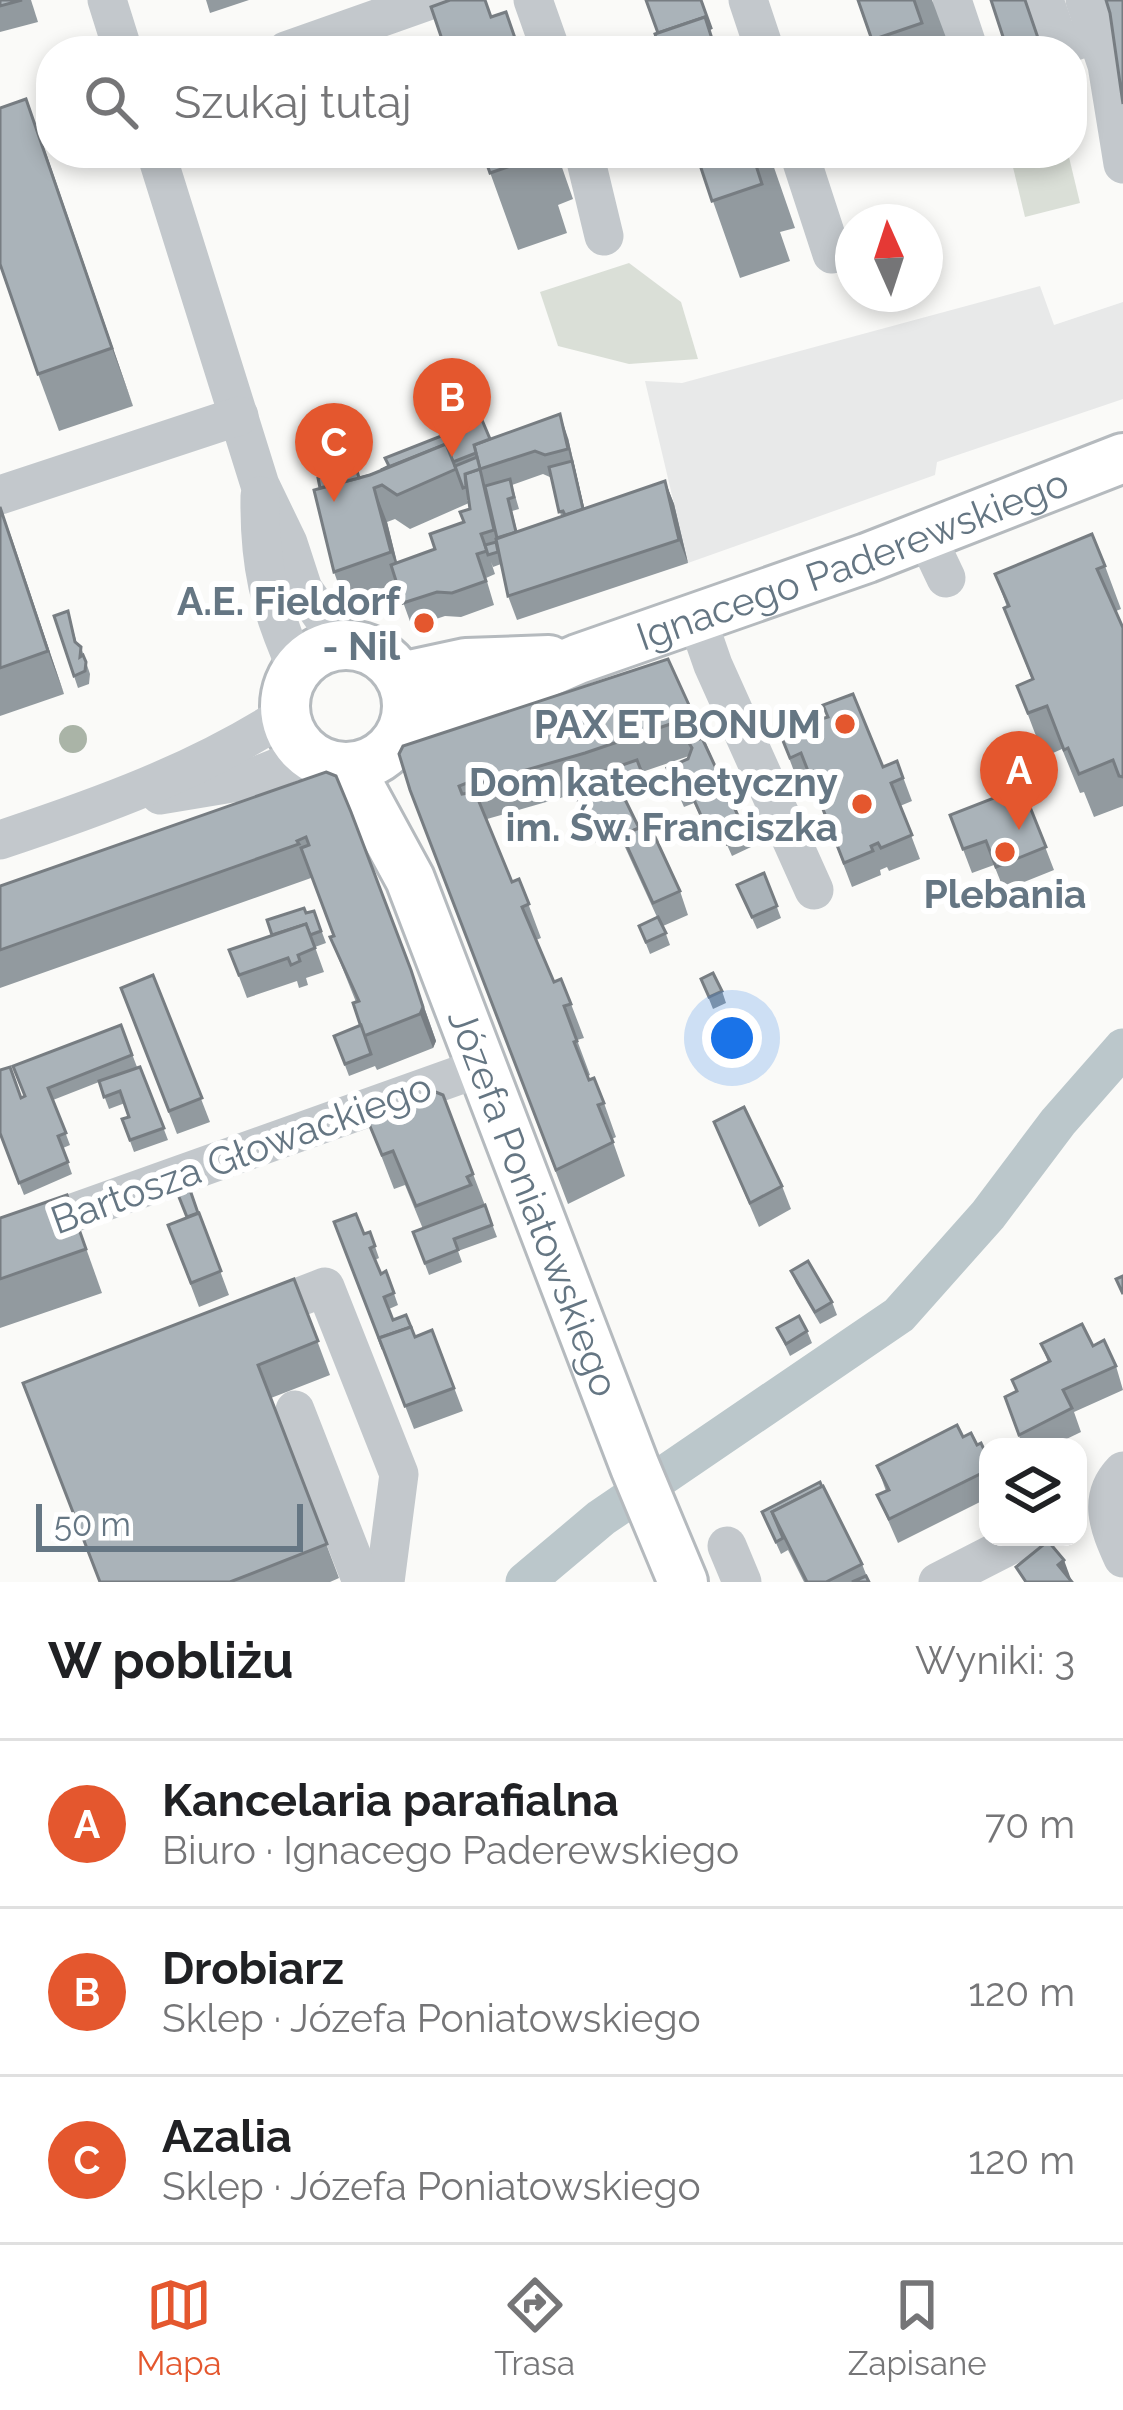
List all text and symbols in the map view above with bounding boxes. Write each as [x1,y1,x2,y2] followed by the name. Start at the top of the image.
[36,36,1087,168] search box
[78,69,144,135] icon: search
[174,76,412,129] text: Szukaj tutaj
[835,204,943,312] north arrow
[413,358,491,457] pin: B
[295,403,373,502] pin: C
[631,459,1075,660] street label: Ignacego Paderewskiego
[177,578,402,669] place label: A.E. Fieldorf - Nil
[411,610,437,636] marker: A.E. Fieldorf - Nil
[534,701,821,747] place label: PAX ET BONUM
[832,711,858,737] marker: PAX ET BONUM
[980,731,1058,830] pin: A
[469,759,838,850] place label: Dom katechetyczny im. Św. Franciszka
[849,791,875,817] marker: Dom katechetyczny im. Św. Franciszka
[992,839,1018,865] marker: Plebania
[923,871,1087,917] place label: Plebania
[439,1003,629,1403] street label: Józefa Poniatowskiego
[702,1008,762,1068] your location
[45,1063,437,1243] street label: Bartosza Głowackiego
[979,1438,1087,1546] map controls
[979,1438,1087,1546] button: layers
[36,1498,303,1551] scale bar
[54,1505,131,1544] text: 50 m
[48,1630,294,1690] text: W pobliżu
[915,1637,1075,1683] text: Wyniki: 3
[162,1774,619,1827] text: Kancelaria parafialna
[74,1801,100,1847] text: A
[985,1801,1075,1847] text: 70 m
[162,1827,739,1873] text: Biuro · Ignacego Paderewskiego
[162,1942,344,1995] text: Drobiarz
[74,1969,100,2015] text: B
[968,1969,1075,2015] text: 120 m
[162,1995,701,2041] text: Sklep · Józefa Poniatowskiego
[162,2110,292,2163] text: Azalia
[74,2137,100,2183] text: C
[968,2137,1075,2183] text: 120 m
[162,2163,701,2209] text: Sklep · Józefa Poniatowskiego
[136,2272,222,2383] tab: Mapa
[494,2272,575,2383] tab: Trasa
[848,2272,987,2383] tab: Zapisane

